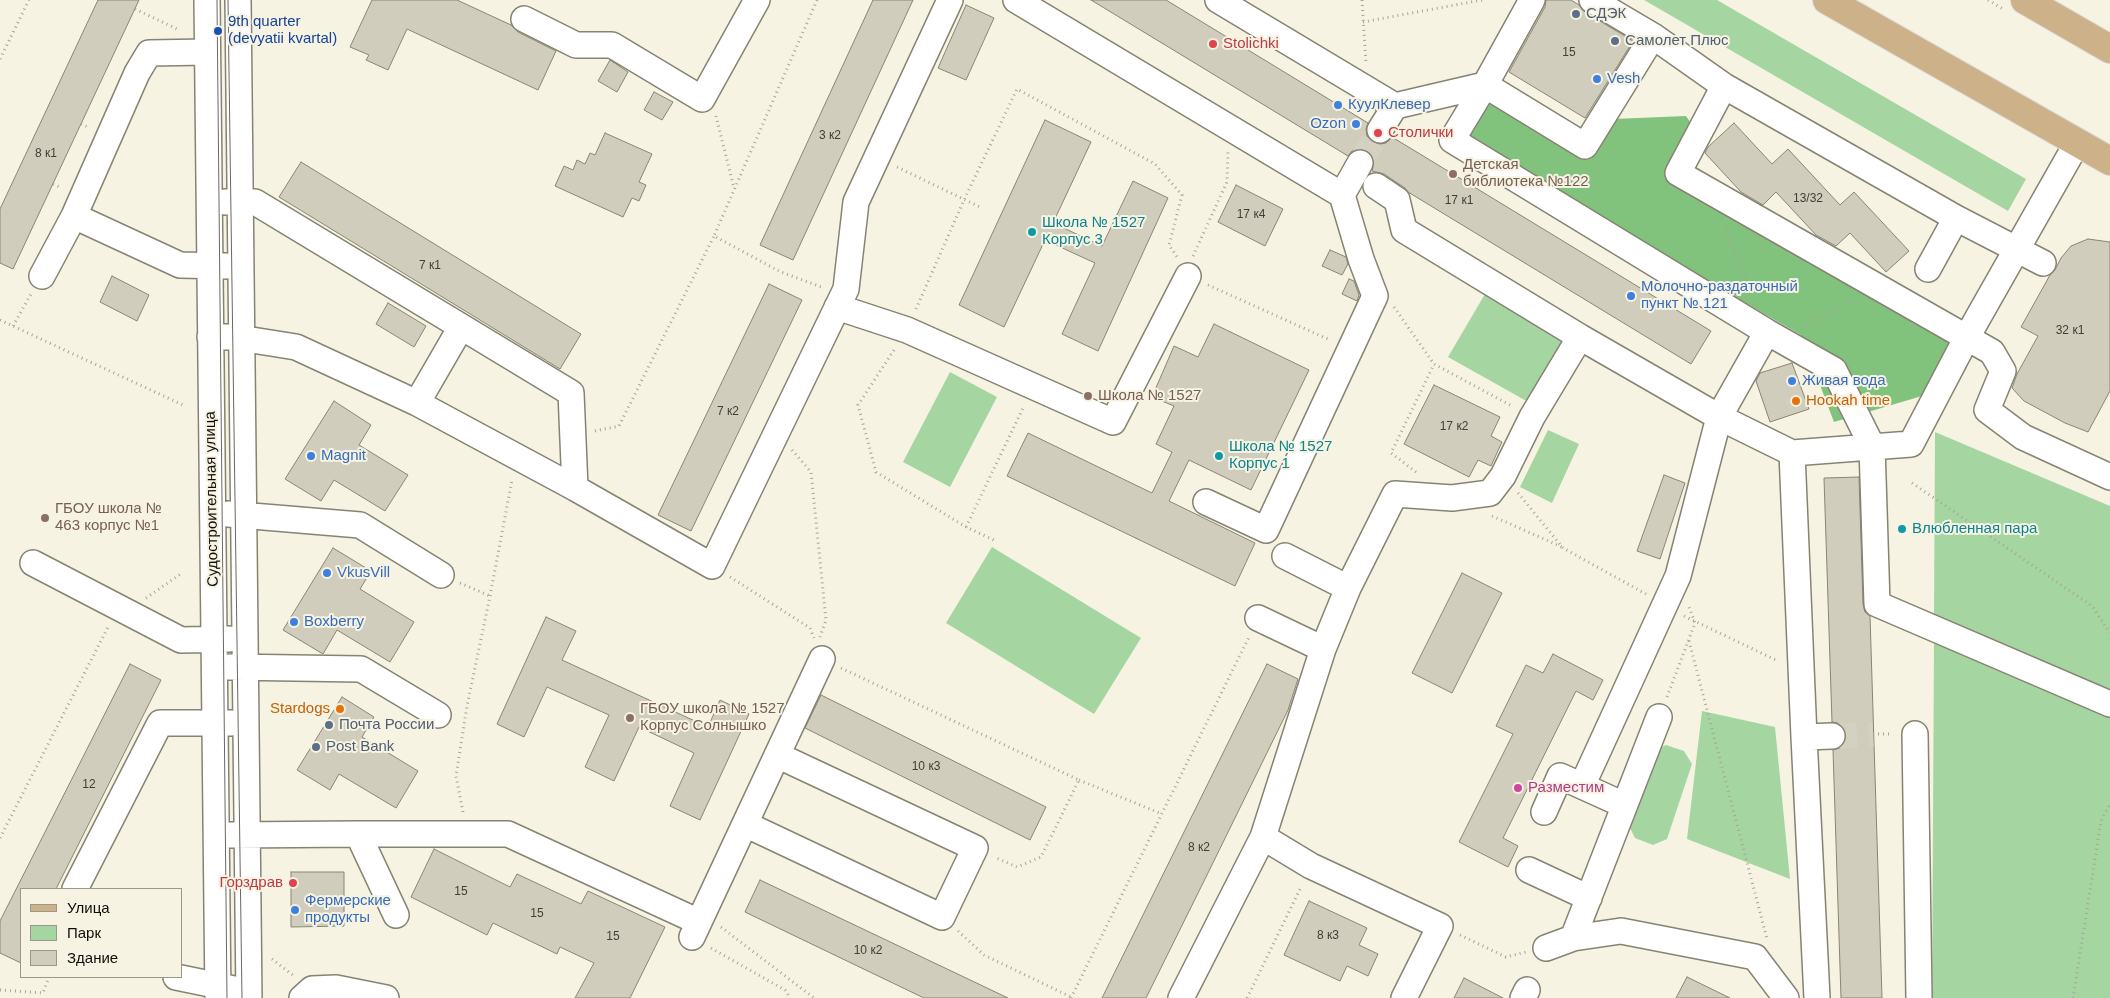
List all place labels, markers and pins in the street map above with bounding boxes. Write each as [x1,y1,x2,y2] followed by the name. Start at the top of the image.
[1586,5,1626,23] place label: СДЭК
[1570,8,1582,20] marker: СДЭК
[228,13,337,48] place label: 9th quarter (devyatii kvartal)
[212,25,224,37] marker: 9th quarter (devyatii kvartal)
[1625,32,1729,50] place label: Самолет Плюс
[1223,35,1279,53] place label: Stolichki
[1609,35,1621,47] marker: Самолет Плюс
[1207,38,1219,50] marker: Stolichki
[1607,70,1640,88] place label: Vesh
[1591,73,1603,85] marker: Vesh
[1348,96,1430,114] place label: КуулКлевер
[1332,99,1344,111] marker: КуулКлевер
[1310,115,1346,133] place label: Ozon
[1350,118,1362,130] marker: Ozon
[1388,124,1453,142] place label: Столички
[1372,127,1384,139] marker: Столички
[1463,156,1589,191] place label: Детская библиотека №122
[1447,168,1459,180] marker: Детская библиотека №122
[1042,214,1145,249] place label: Школа № 1527 Корпус 3
[1026,226,1038,238] marker: Школа № 1527 Корпус 3
[1641,278,1798,313] place label: Молочно-раздаточный пункт № 121
[1625,290,1637,302] marker: Молочно-раздаточный пункт № 121
[1802,372,1886,390] place label: Живая вода
[1786,375,1798,387] marker: Живая вода
[1098,387,1201,405] place label: Школа № 1527
[1082,390,1094,402] marker: Школа № 1527
[1806,392,1890,410] place label: Hookah time
[1790,395,1802,407] marker: Hookah time
[1229,438,1332,473] place label: Школа № 1527 Корпус 1
[321,447,366,465] place label: Magnit
[305,450,317,462] marker: Magnit
[1213,450,1225,462] marker: Школа № 1527 Корпус 1
[55,500,162,535] place label: ГБОУ школа № 463 корпус №1
[39,512,51,524] marker: ГБОУ школа № 463 корпус №1
[1912,520,2037,538] place label: Влюбленная пара
[1896,523,1908,535] marker: Влюбленная пара
[337,564,390,582] place label: VkusVill
[321,567,333,579] marker: VkusVill
[304,613,364,631] place label: Boxberry
[288,616,300,628] marker: Boxberry
[270,700,330,718] place label: Stardogs
[640,700,784,735] place label: ГБОУ школа № 1527 Корпус Солнышко
[334,703,346,715] marker: Stardogs
[624,712,636,724] marker: ГБОУ школа № 1527 Корпус Солнышко
[339,716,434,734] place label: Почта России
[323,719,335,731] marker: Почта России
[326,738,394,756] place label: Post Bank
[310,741,322,753] marker: Post Bank
[1528,779,1604,797] place label: Разместим
[1512,782,1524,794] marker: Разместим
[219,874,283,892] place label: Горздрав
[287,877,299,889] marker: Горздрав
[305,892,391,927] place label: Фермерские продукты
[289,904,301,916] marker: Фермерские продукты

